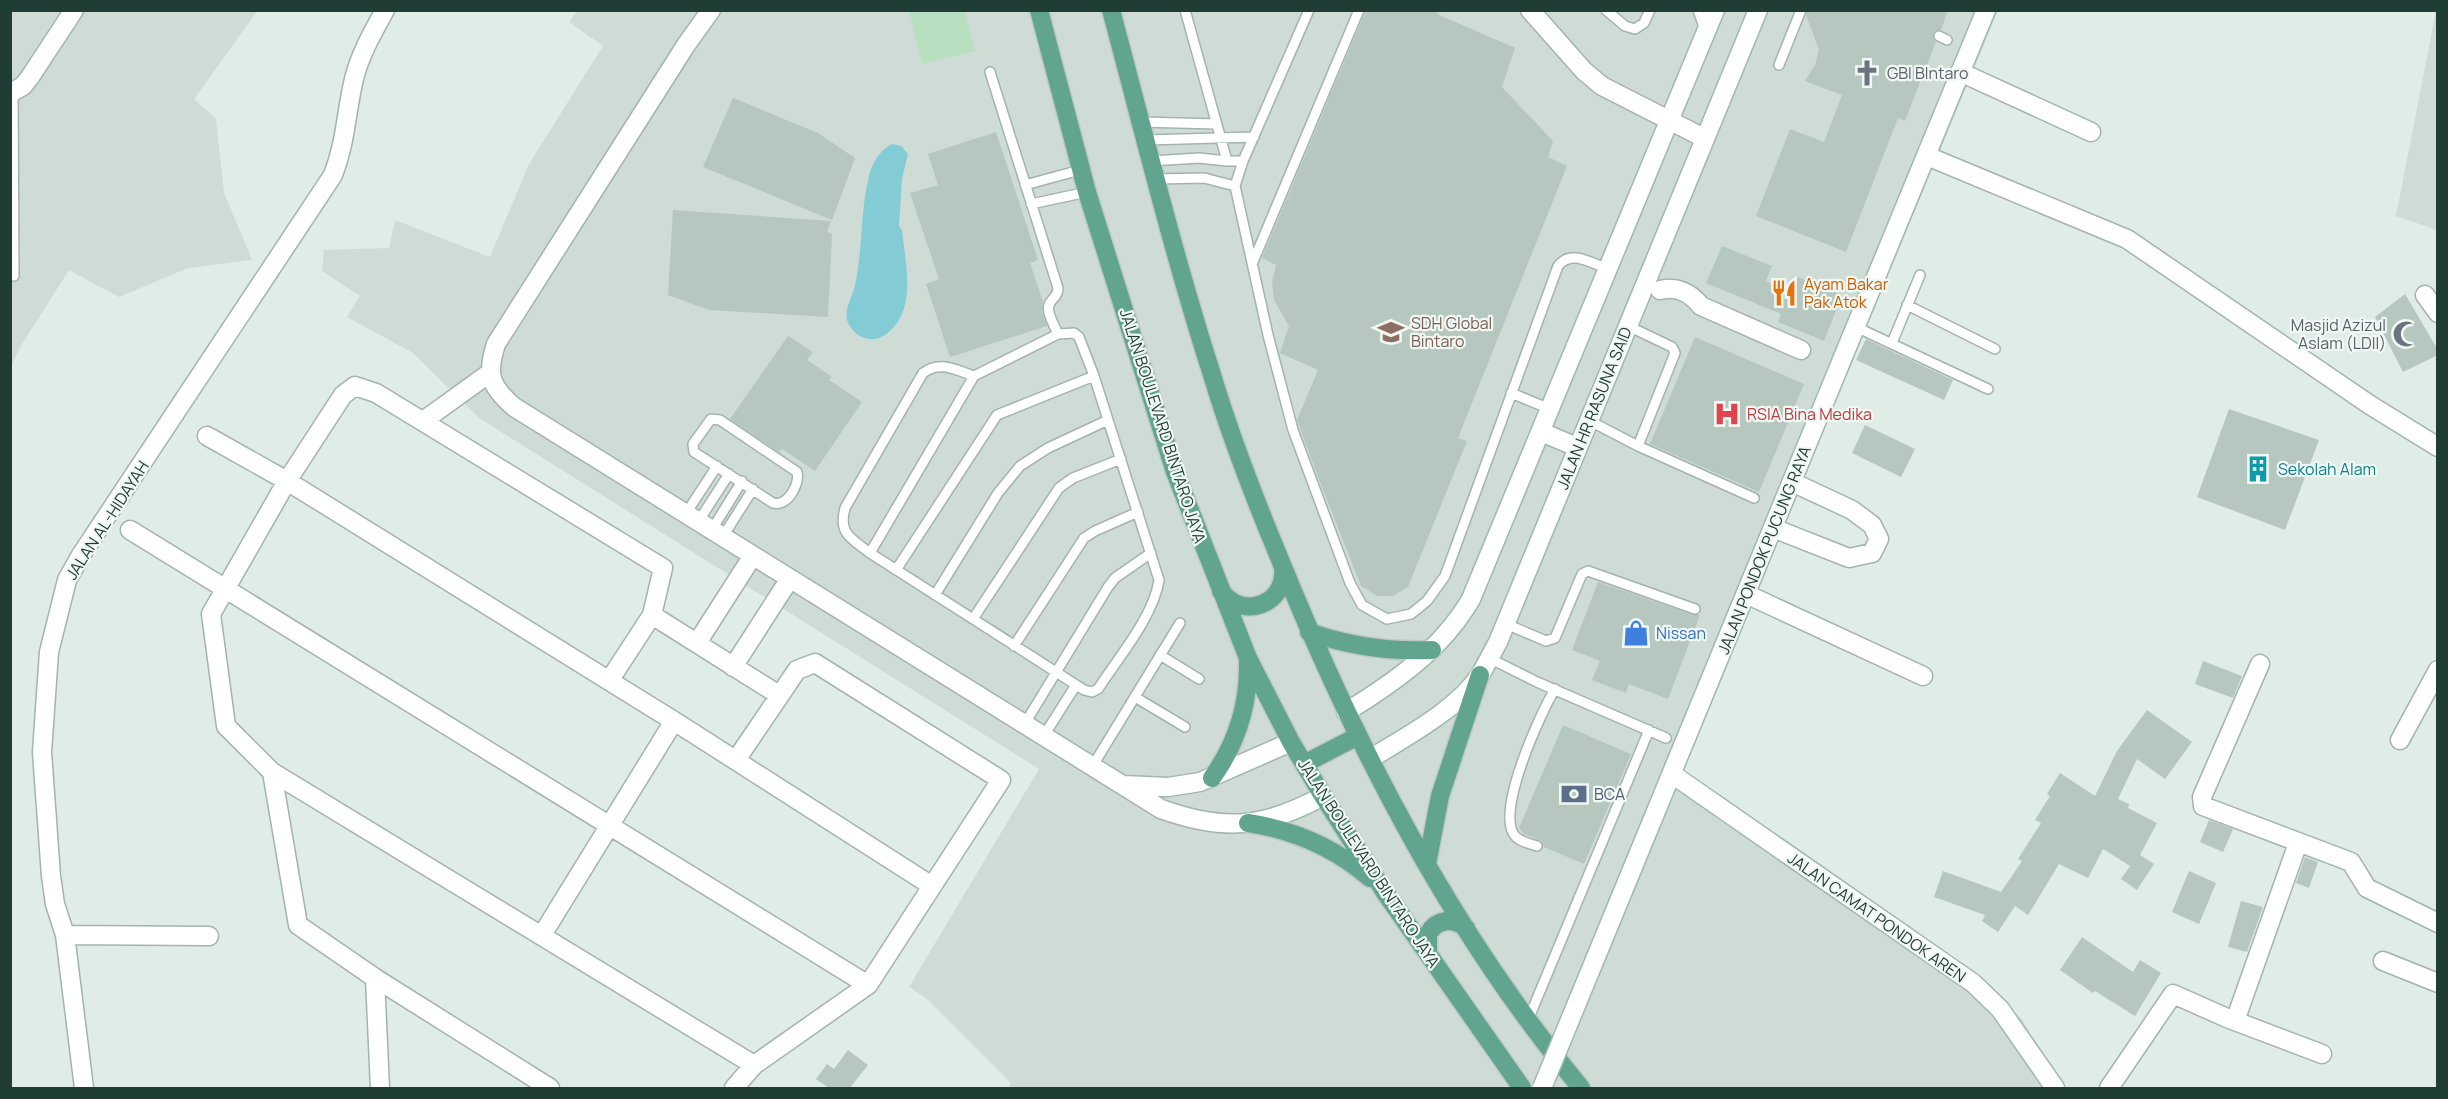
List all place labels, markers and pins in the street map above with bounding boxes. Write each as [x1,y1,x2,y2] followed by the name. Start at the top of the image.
[1852,58,1882,88] church icon: GBI BIntaro
[1887,62,1968,84] place label: GBI BIntaro
[1804,273,1889,313] place label: Ayam Bakar Pak Atok
[1769,278,1799,308] restaurant icon: Ayam Bakar Pak Atok
[1411,312,1492,352] place label: SDH Global Bintaro
[2291,314,2386,354] place label: Masjid Azizul Aslam (LDII)
[1376,317,1406,347] school or university icon: SDH Global Bintaro
[2391,319,2421,349] mosque icon: Masjid Azizul Aslam (LDII)
[1712,399,1742,429] hospital icon: RSIA Bina Medika
[1747,403,1872,425] place label: RSIA Bina Medika
[2243,454,2273,484] building icon: Sekolah Alam
[2278,458,2376,480] place label: Sekolah Alam
[1621,618,1651,648] shop icon: Nissan
[1656,622,1706,644] place label: Nissan
[1559,779,1589,809] bank icon: BCA
[1594,783,1625,805] place label: BCA

